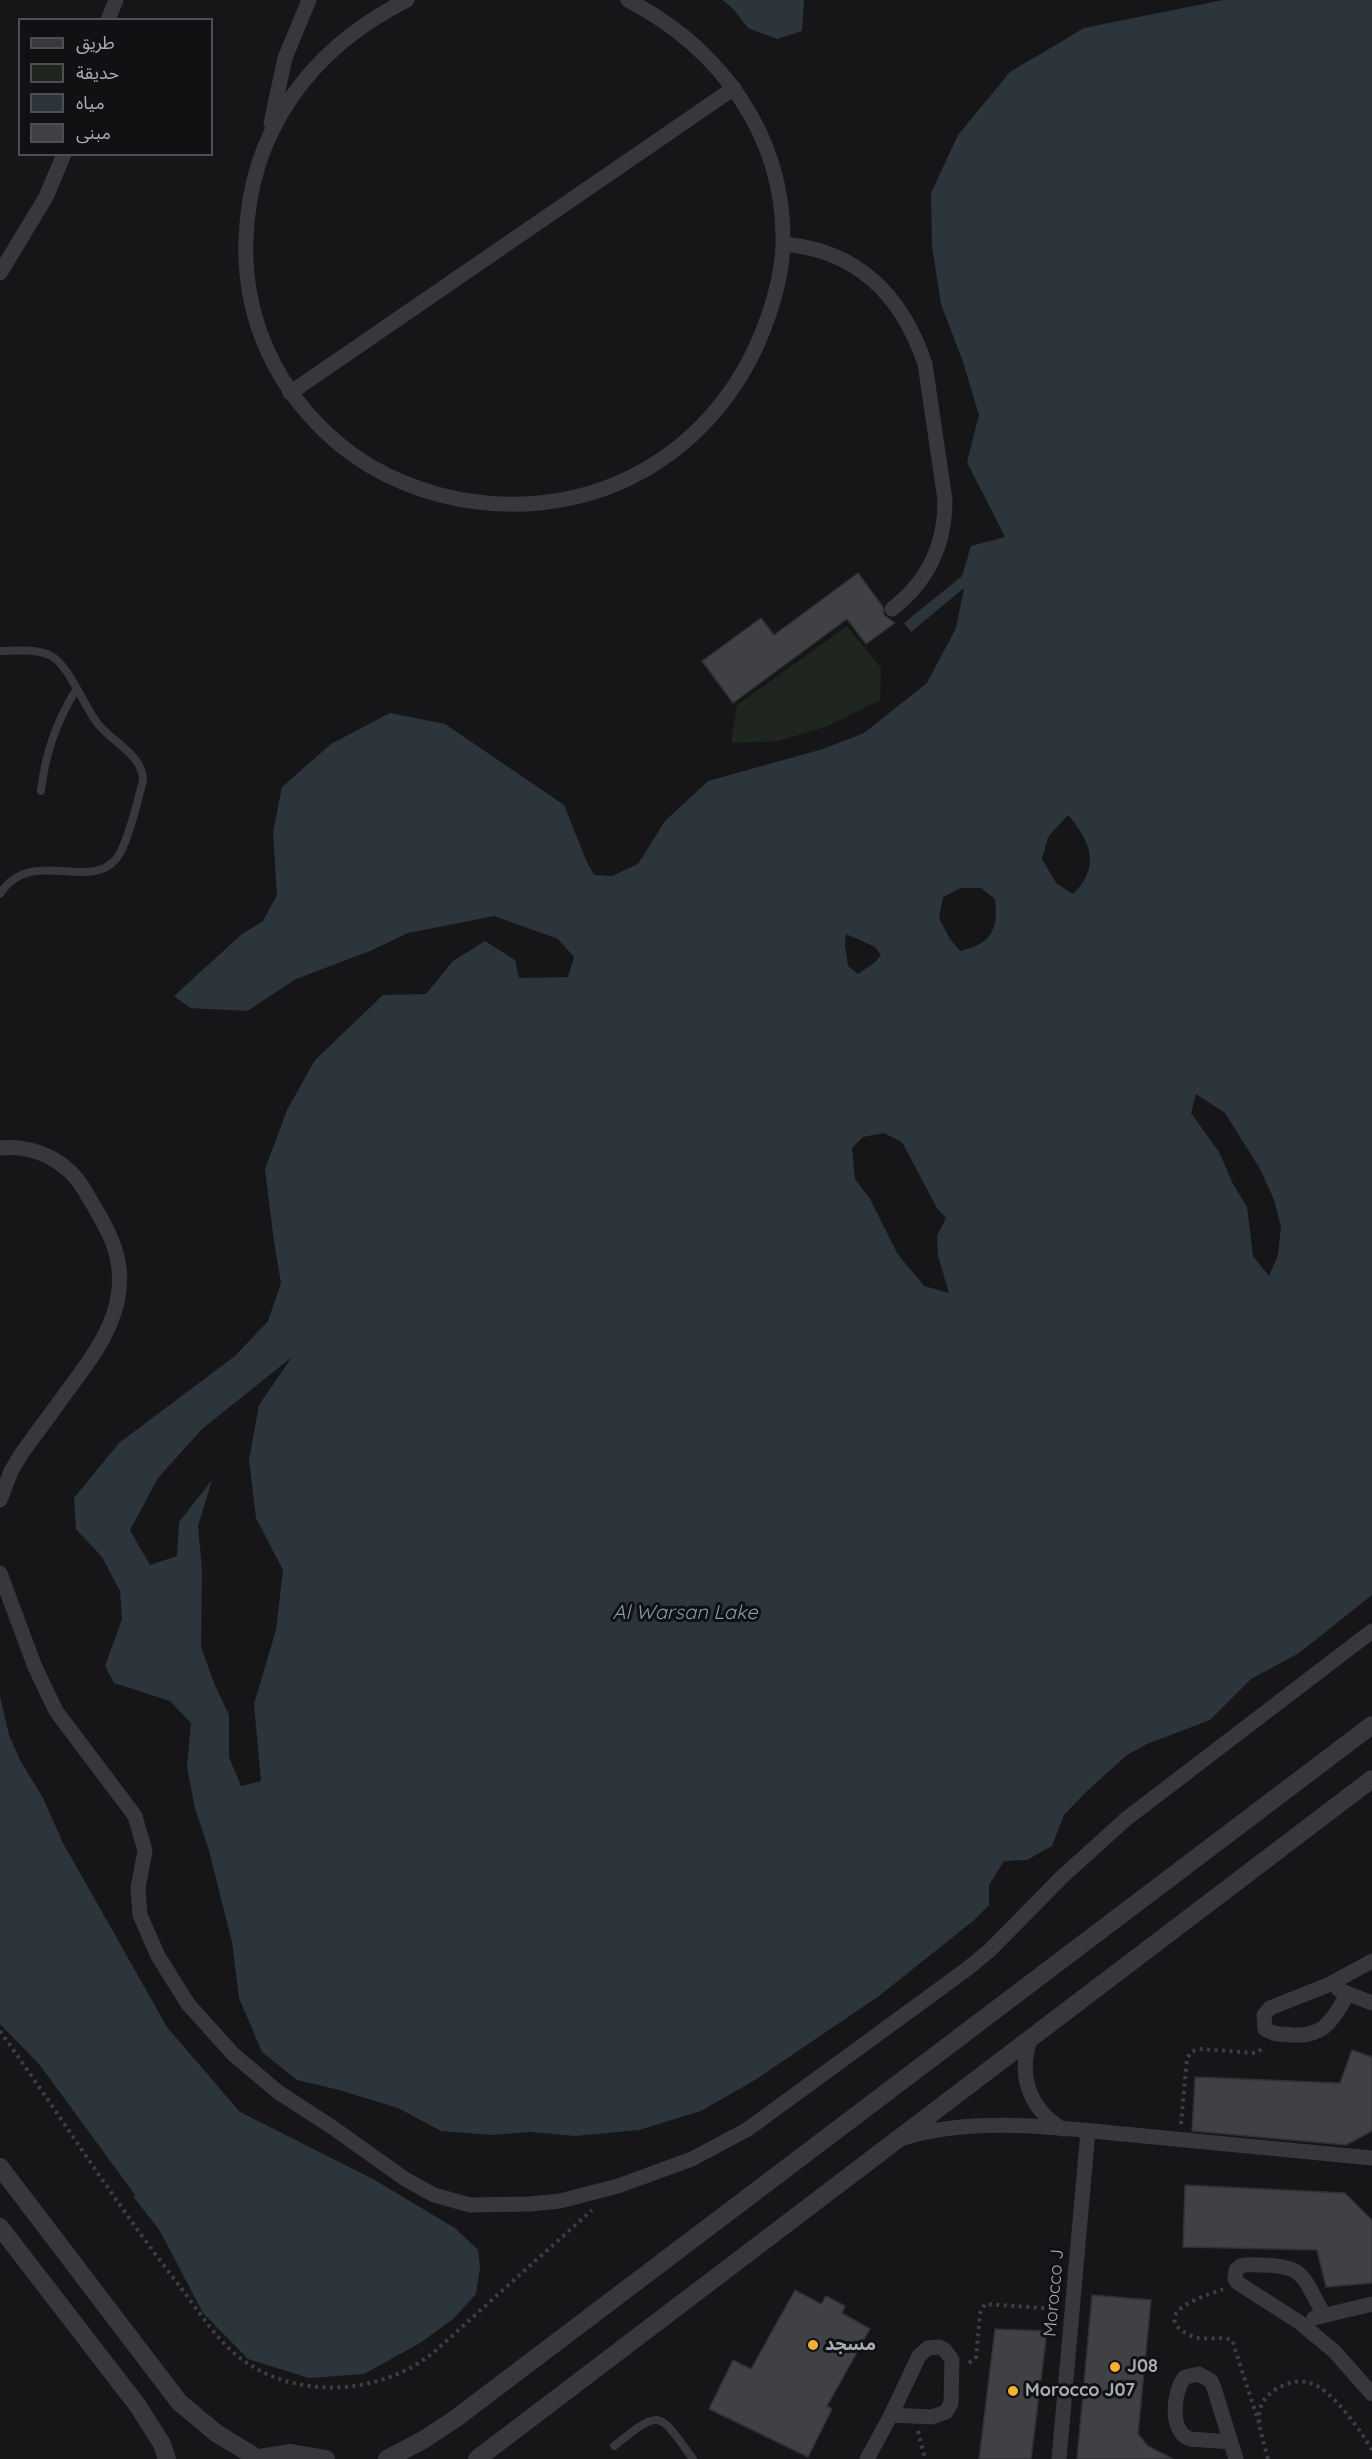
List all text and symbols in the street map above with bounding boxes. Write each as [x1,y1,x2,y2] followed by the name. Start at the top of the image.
[18,18,213,156] legend
[76,31,115,54] text: طريق
[76,61,119,84] text: حديقة
[76,91,105,114] text: مياه
[76,121,111,144] text: مبنى
[613,1601,757,1625] water label: Al Warsan Lake
[1039,2248,1069,2338] street label: Morocco J
[825,2334,876,2356] place label: مسجد
[806,2338,820,2352] marker: مسجد
[1127,2356,1158,2378] place label: J08
[1108,2360,1122,2374] marker: J08
[1025,2380,1135,2402] place label: Morocco J07
[1006,2384,1020,2398] marker: Morocco J07

